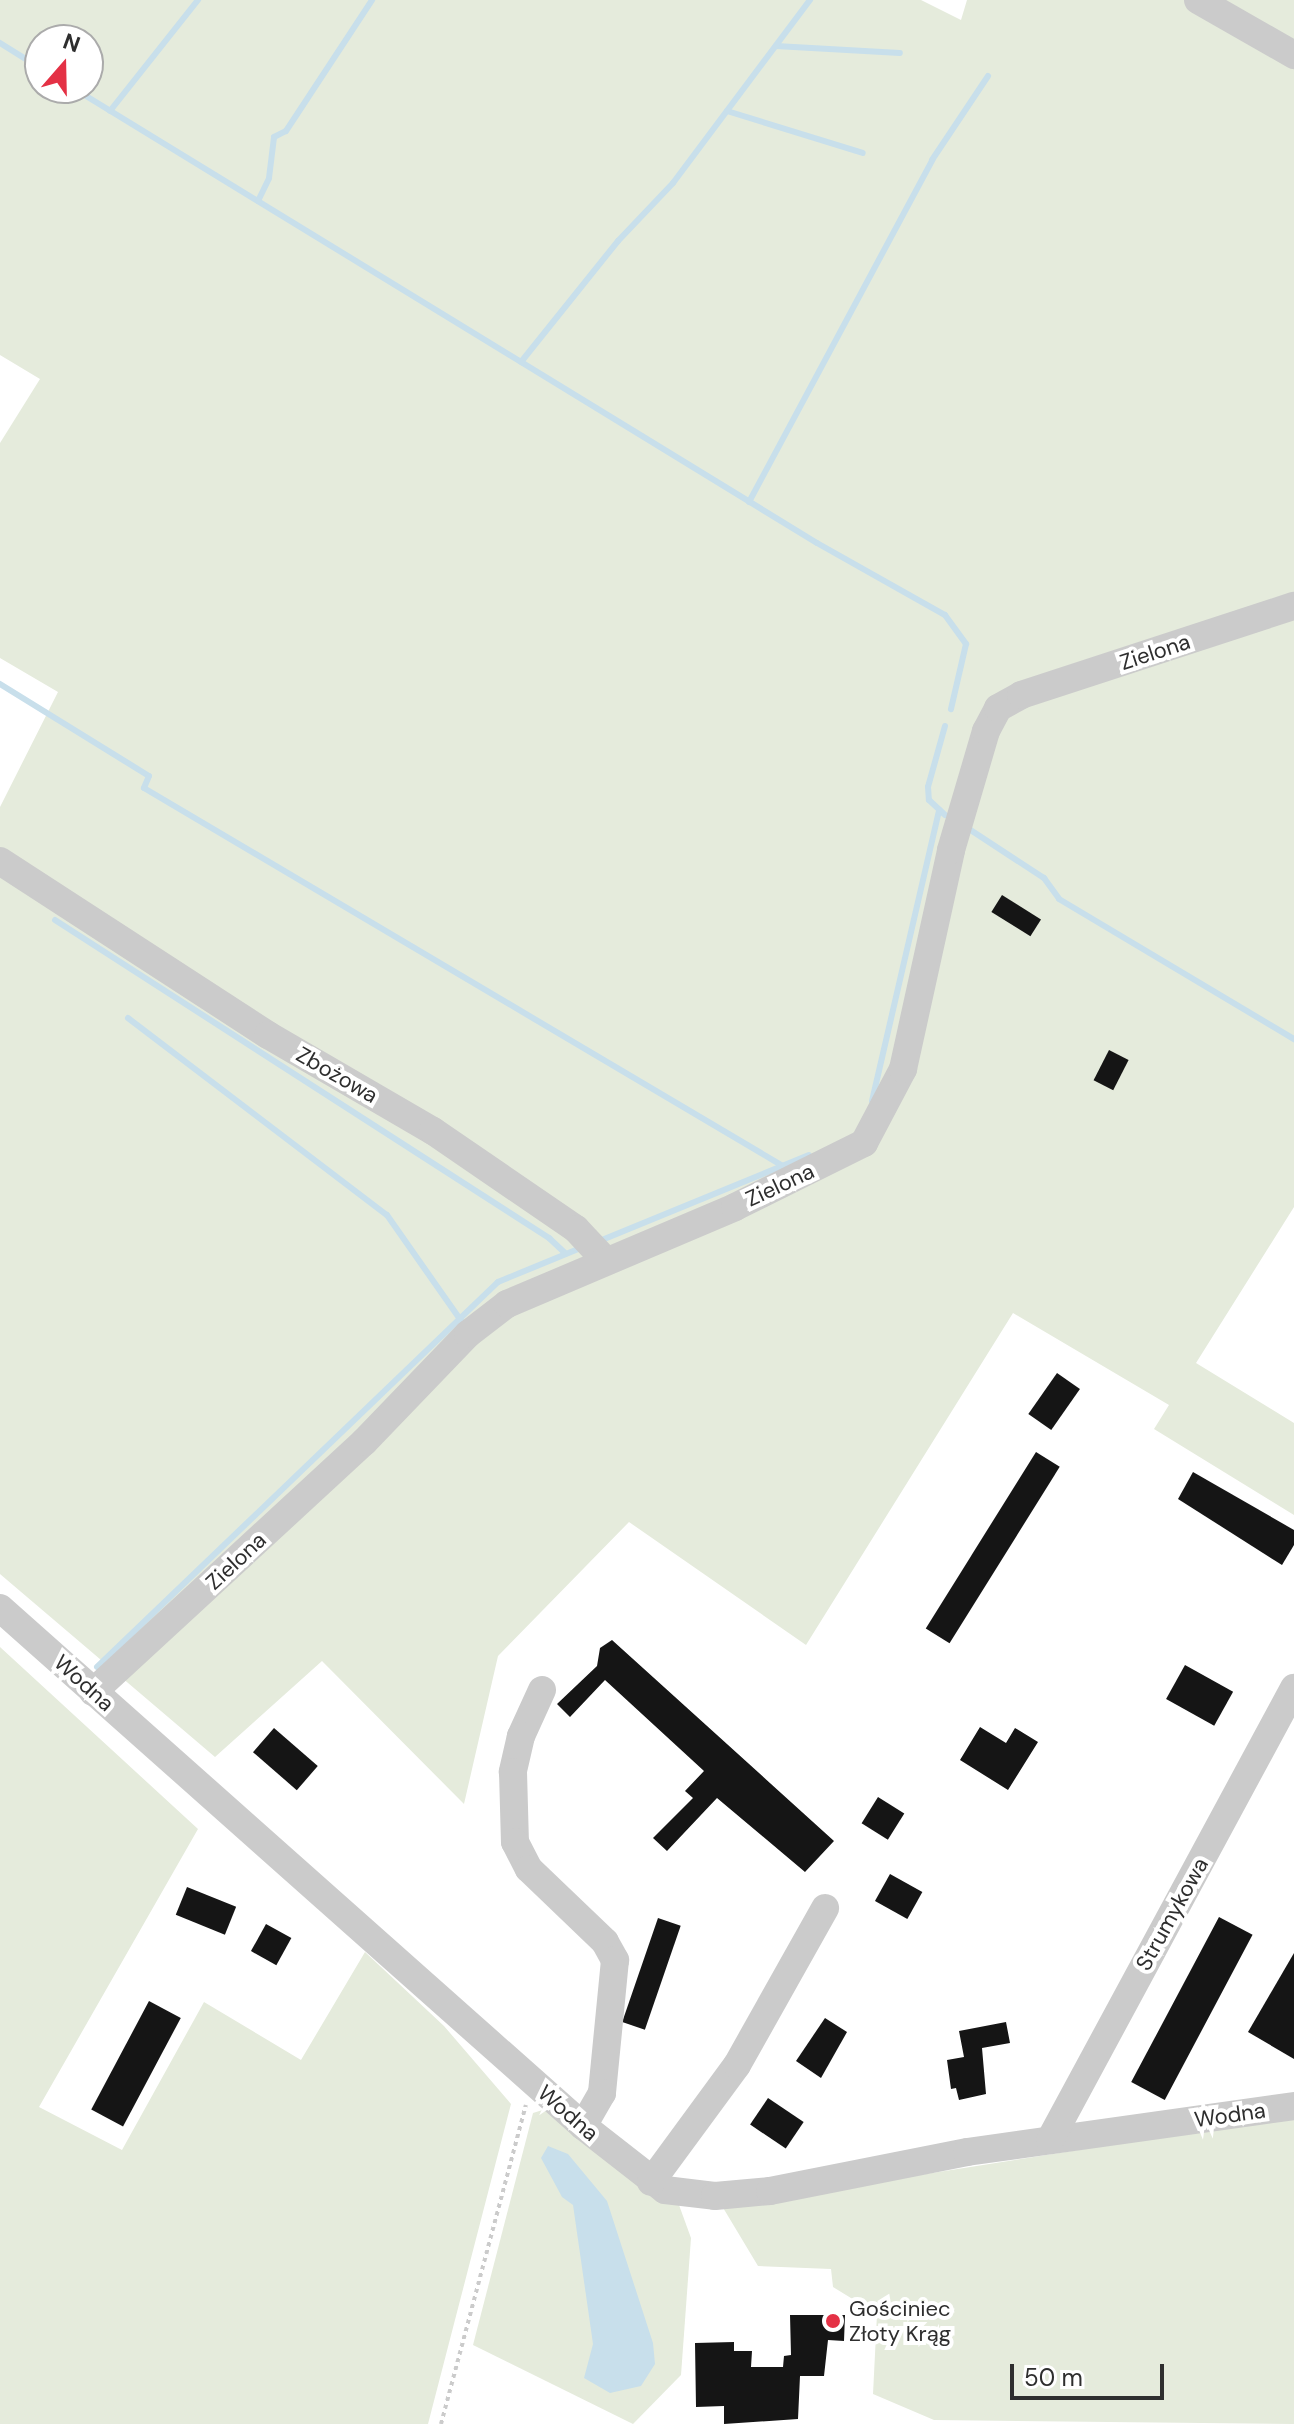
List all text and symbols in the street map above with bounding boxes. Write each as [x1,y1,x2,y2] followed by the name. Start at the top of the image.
[24,24,104,104] north arrow
[59,26,84,59] text: N
[1117,628,1193,676] street label: Zielona
[292,1041,382,1109] street label: Zbożowa
[742,1158,818,1212] street label: Zielona
[201,1527,271,1595] street label: Zielona
[49,1649,119,1717] street label: Wodna
[1130,1853,1214,1975] street label: Strumykowa
[532,2080,604,2146] street label: Wodna
[1193,2097,1267,2133] street label: Wodna
[849,2295,951,2346] place label: Gościniec Złoty Krąg
[824,2312,842,2330] marker: Gościniec Złoty Krąg
[1014,2348,1168,2398] scale bar
[1024,2362,1083,2393] text: 50 m

